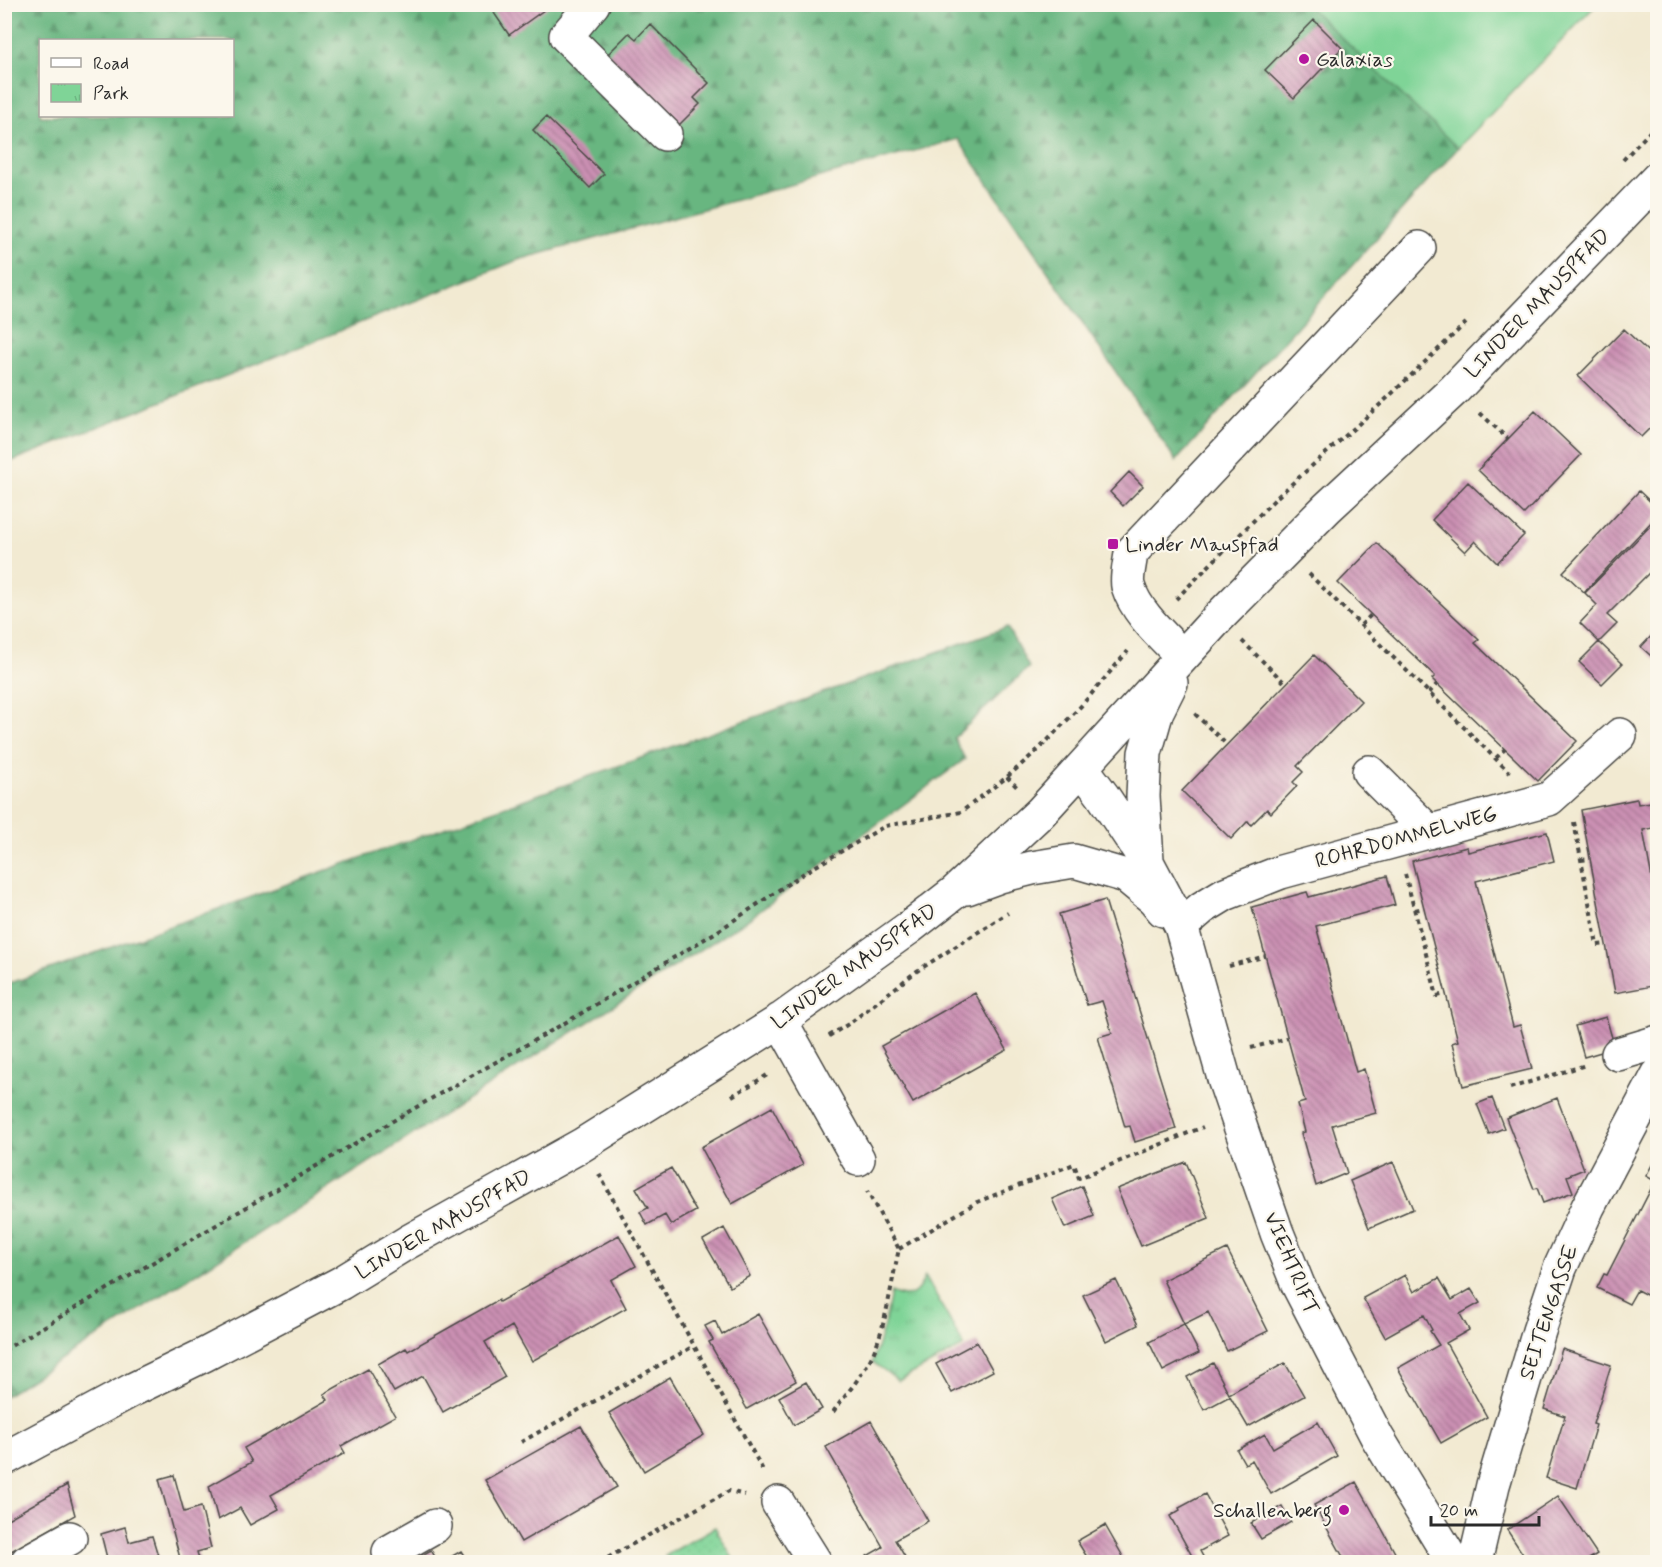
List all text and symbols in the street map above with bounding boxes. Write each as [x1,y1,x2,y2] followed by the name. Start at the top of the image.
[39,39,234,117] legend
[1316,46,1393,74] place label: Galaxias
[93,52,129,76] text: Road
[1297,52,1311,66] marker: Galaxias
[93,82,129,106] text: Park
[1459,223,1617,385] street label: LINDER MAUSPFAD
[1125,531,1279,559] place label: Linder Mauspfad
[1106,537,1120,551] marker: Linder Mauspfad
[1312,800,1500,876] street label: ROHRDOMMELWEG
[766,897,943,1037] street label: LINDER MAUSPFAD
[350,1163,537,1287] street label: LINDER MAUSPFAD
[1257,1208,1325,1319] street label: VIEHTRIFT
[1513,1241,1585,1384] street label: SEITENGASSE
[1431,1489,1539,1527] scale bar
[1213,1497,1332,1527] place label: Schallenberg
[1440,1499,1478,1523] text: 20 m
[1337,1503,1351,1517] marker: Schallenberg

